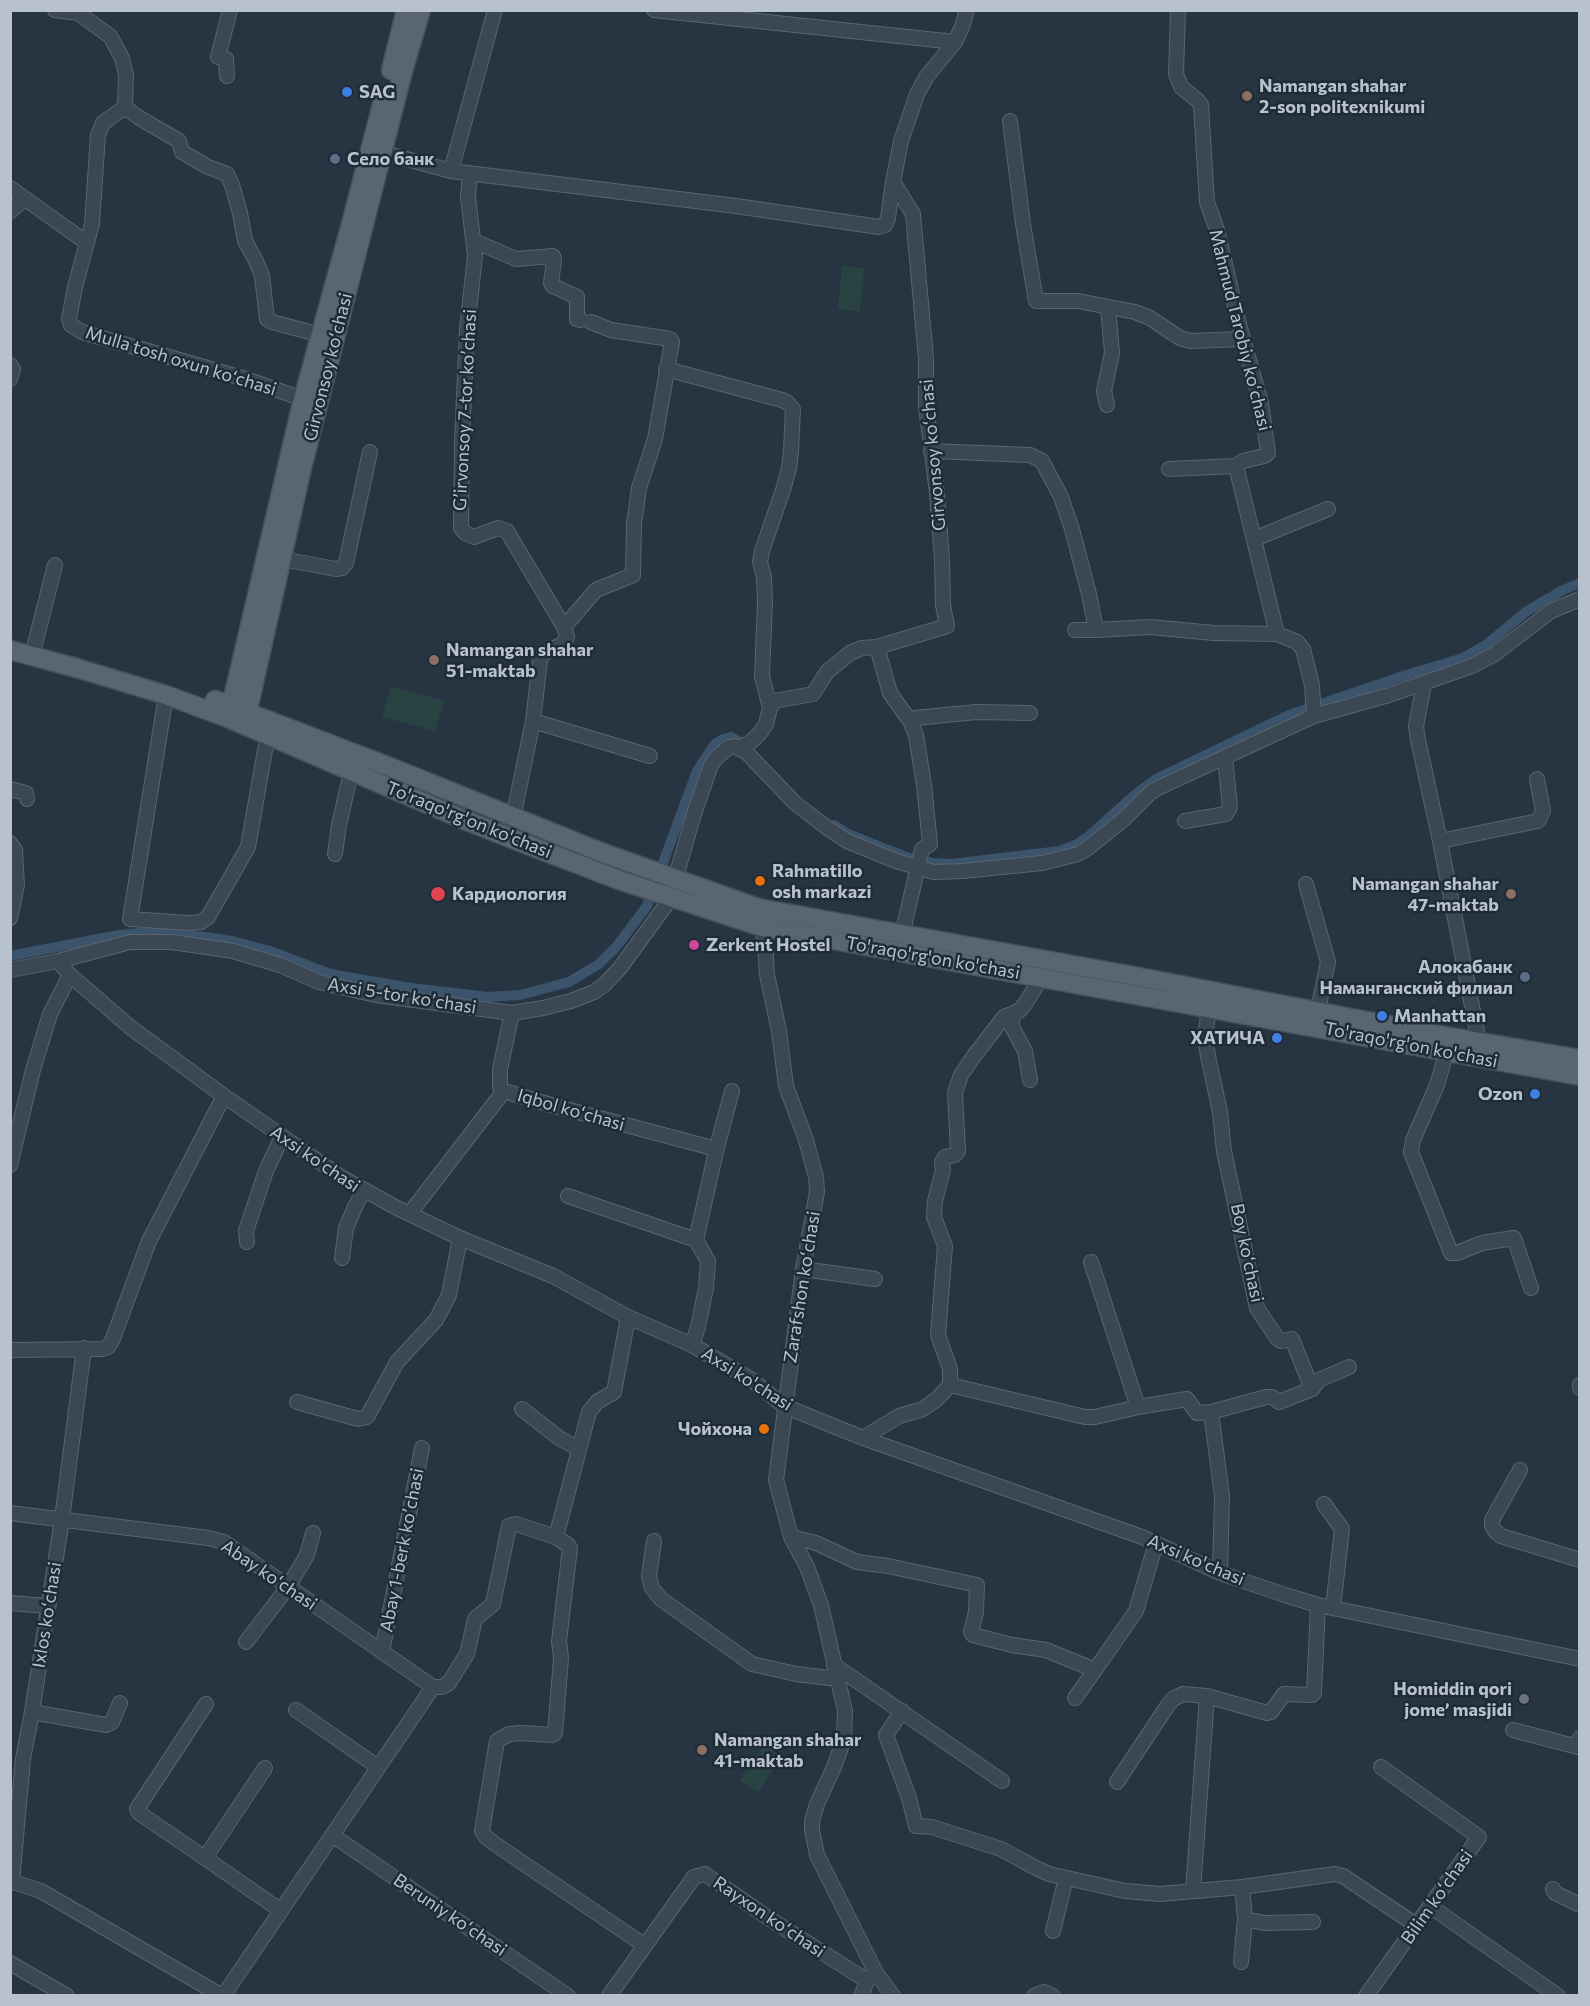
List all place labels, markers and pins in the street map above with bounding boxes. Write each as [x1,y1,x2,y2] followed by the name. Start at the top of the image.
[1259,75,1425,118] place label: Namangan shahar 2-son politexnikumi
[359,81,395,103] place label: SAG
[340,85,354,99] marker: SAG
[1240,89,1254,103] marker: Namangan shahar 2-son politexnikumi
[347,148,435,170] place label: Село банк
[328,152,342,166] marker: Село банк
[446,639,593,682] place label: Namangan shahar 51-maktab
[427,653,441,667] marker: Namangan shahar 51-maktab
[772,860,872,902] place label: Rahmatillo osh markazi
[1352,873,1499,916] place label: Namangan shahar 47-maktab
[753,874,767,888] marker: Rahmatillo osh markazi
[452,883,567,905] place label: Кардиология
[429,885,447,903] marker: Кардиология
[1504,887,1518,901] marker: Namangan shahar 47-maktab
[706,934,830,956] place label: Zerkent Hostel
[687,938,701,952] marker: Zerkent Hostel
[1319,956,1513,998] place label: Алокабанк Наманганский филиал
[1518,970,1532,984] marker: Алокабанк Наманганский филиал
[1394,1005,1486,1027] place label: Manhattan
[1375,1009,1389,1023] marker: Manhattan
[1190,1027,1265,1049] place label: ХАТИЧА
[1270,1031,1284,1045] marker: ХАТИЧА
[1478,1083,1523,1105] place label: Ozon
[1528,1087,1542,1101] marker: Ozon
[678,1418,752,1440] place label: Чойхона
[757,1422,771,1436] marker: Чойхона
[1393,1678,1512,1720] place label: Homiddin qori jome’ masjidi
[1517,1692,1531,1706] marker: Homiddin qori jome’ masjidi
[714,1729,861,1772] place label: Namangan shahar 41-maktab
[695,1743,709,1757] marker: Namangan shahar 41-maktab

